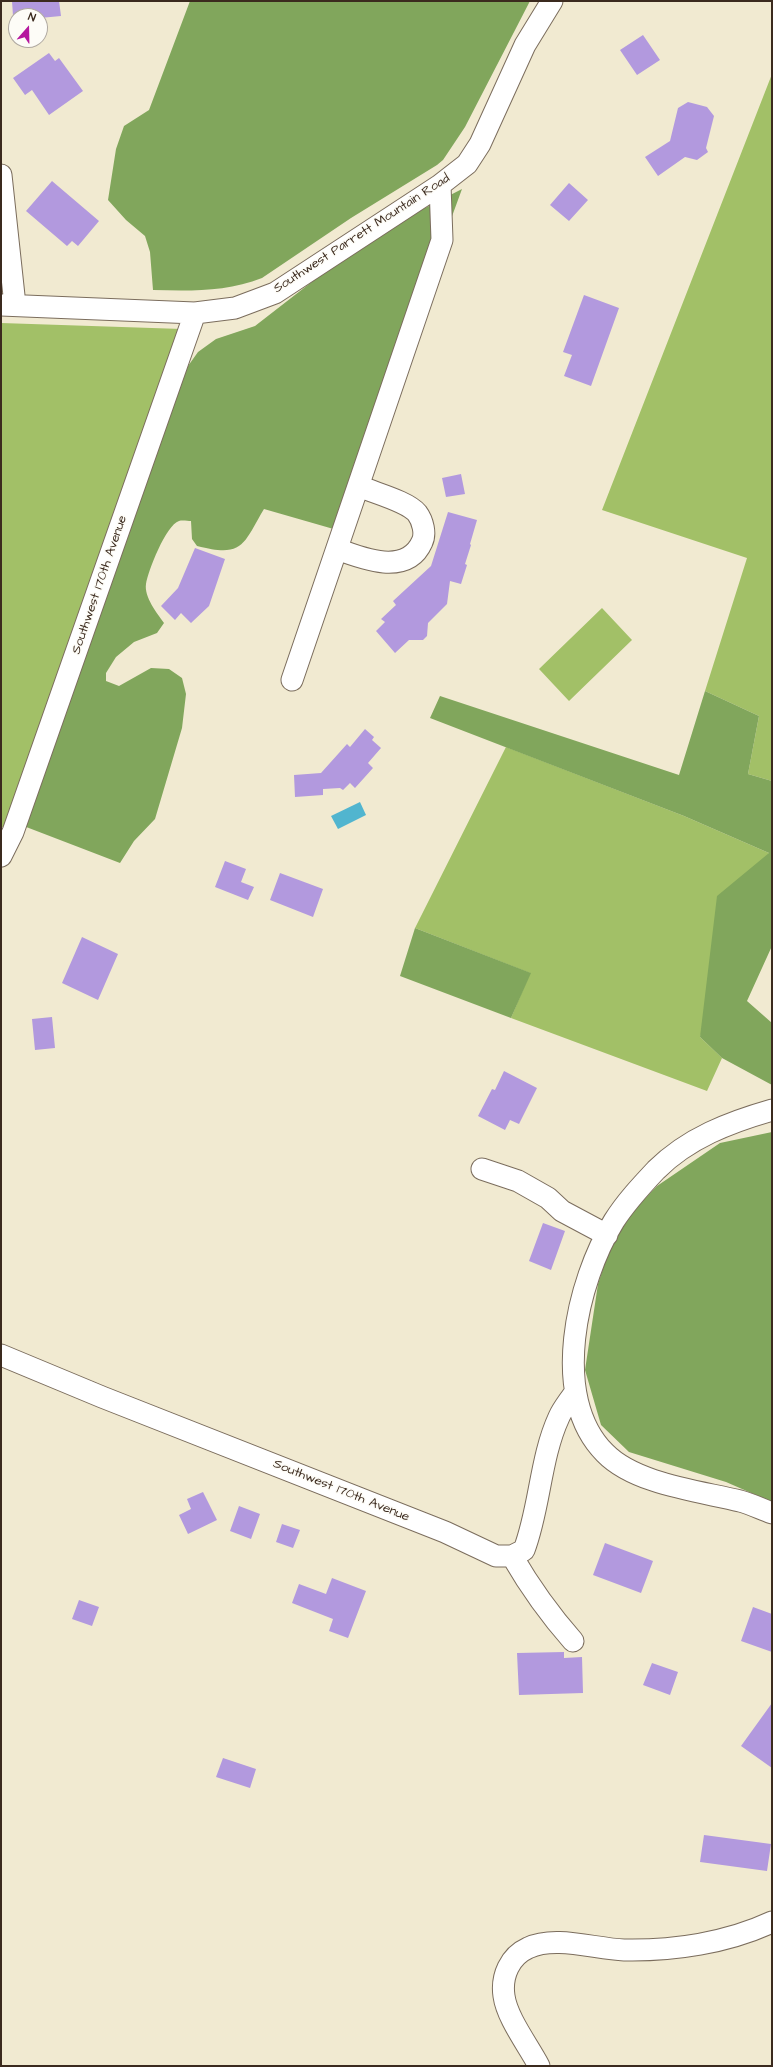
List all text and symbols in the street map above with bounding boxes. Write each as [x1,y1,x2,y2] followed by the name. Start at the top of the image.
[8,8,48,48] north arrow
[26,9,38,25] text: N
[271,171,453,297] street label: Southwest Parrett Mountain Road
[69,514,131,656] street label: Southwest 170th Avenue
[271,1457,411,1525] street label: Southwest 170th Avenue

